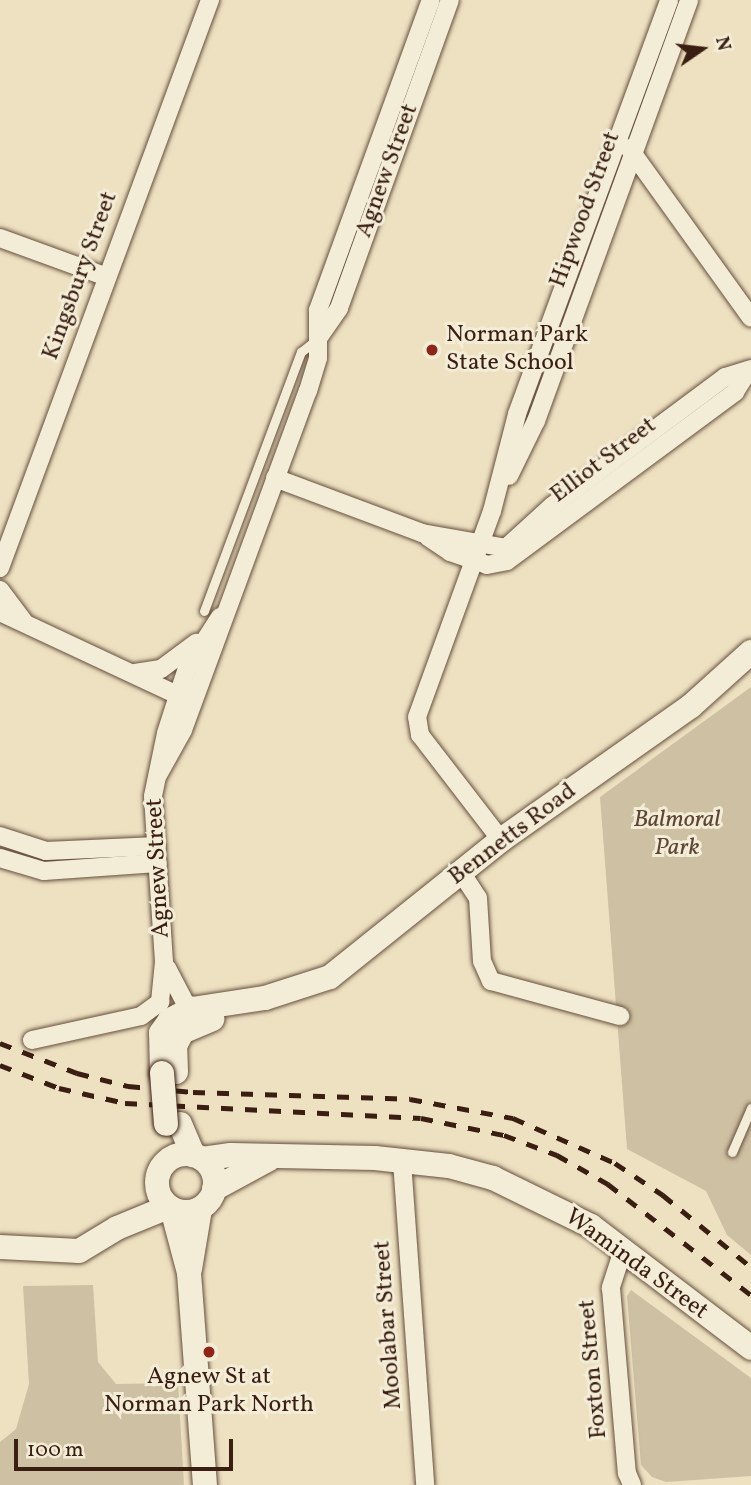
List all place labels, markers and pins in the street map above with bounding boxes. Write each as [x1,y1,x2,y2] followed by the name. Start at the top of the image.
[446,322,588,378] place label: Norman Park State School
[424,342,440,358] marker: Norman Park State School
[201,1344,217,1360] marker: Agnew St at Norman Park North
[104,1364,314,1420] place label: Agnew St at Norman Park North

